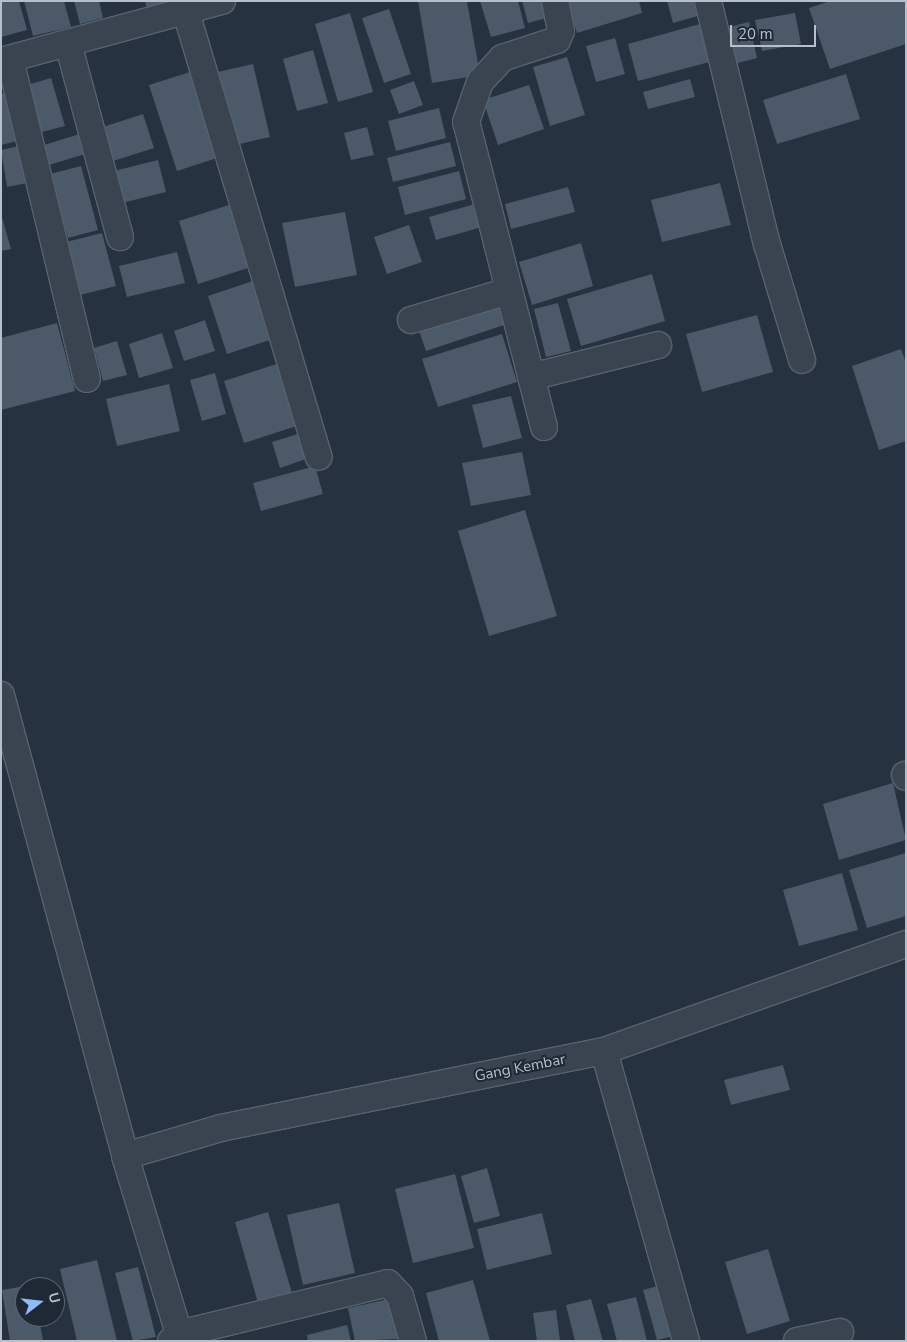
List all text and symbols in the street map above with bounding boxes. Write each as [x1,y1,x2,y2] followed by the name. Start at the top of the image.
[732,15,818,47] scale bar
[738,24,773,44] text: 20 m
[473,1050,567,1086] street label: Gang Kembar
[15,1277,65,1327] north arrow
[43,1290,64,1306] text: U

